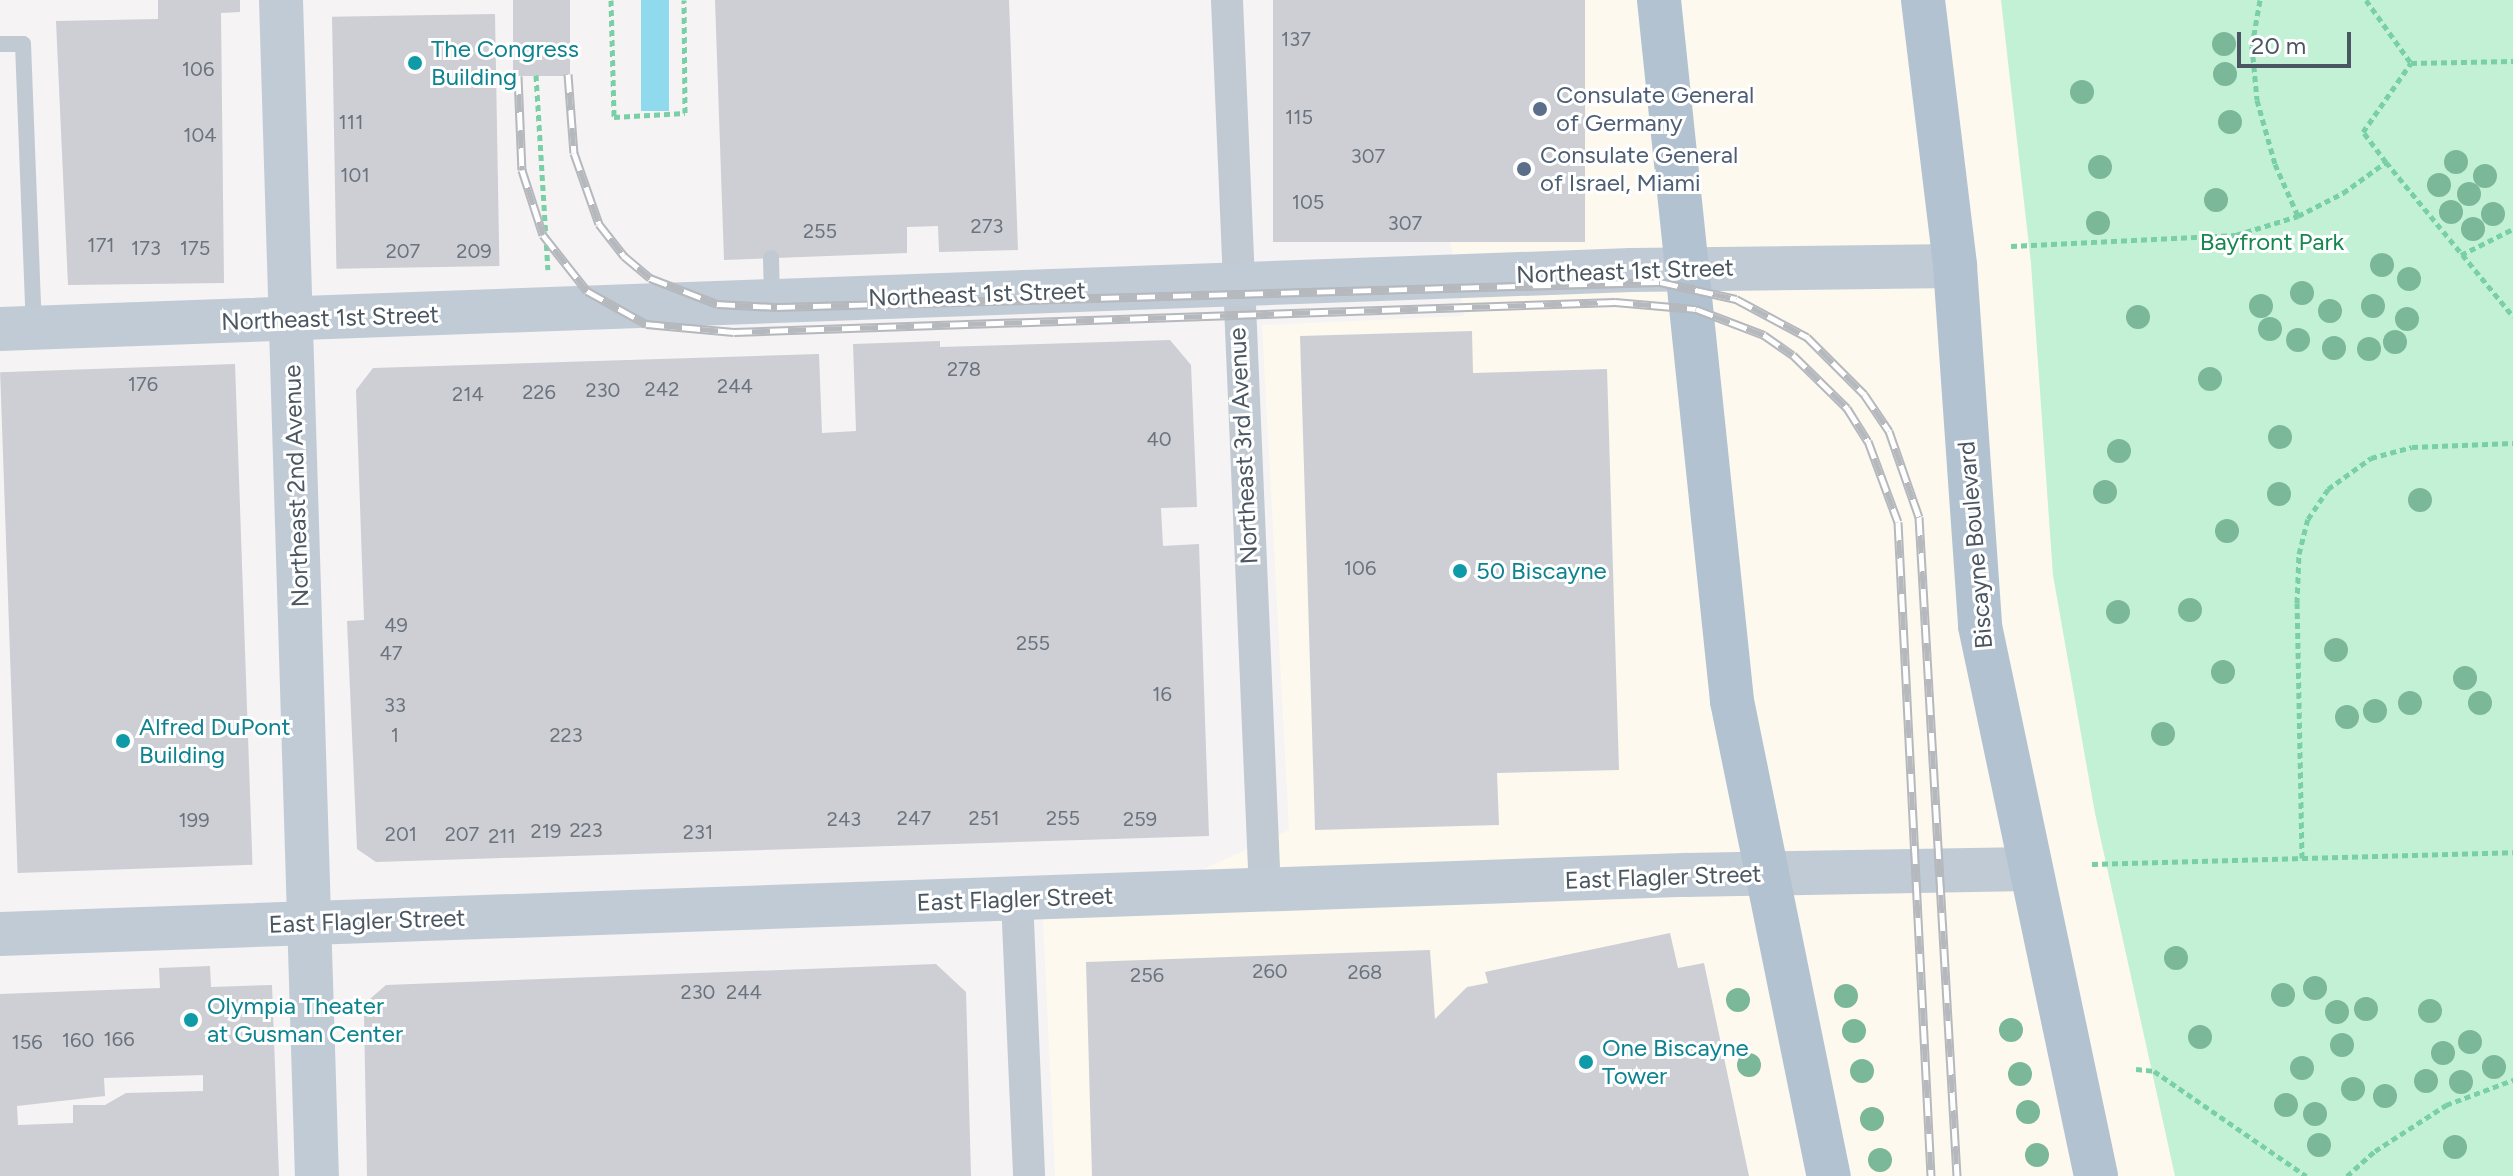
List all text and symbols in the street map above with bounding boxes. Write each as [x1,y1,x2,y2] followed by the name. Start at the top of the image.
[2241,16,2355,66] scale bar
[1281,27,1311,51] house number: 137
[2251,31,2306,60] text: 20 m
[431,35,579,91] place label: The Congress Building
[406,54,424,72] marker: The Congress Building
[182,57,214,81] house number: 106
[1556,81,1754,137] place label: Consulate General of Germany
[1531,100,1549,118] marker: Consulate General of Germany
[1285,105,1313,129] house number: 115
[339,110,363,134] house number: 111
[183,123,217,147] house number: 104
[1540,141,1738,197] place label: Consulate General of Israel, Miami
[1351,144,1385,168] house number: 307
[1515,160,1533,178] marker: Consulate General of Israel, Miami
[340,163,370,187] house number: 101
[1292,190,1324,214] house number: 105
[1388,211,1422,235] house number: 307
[971,214,1003,238] house number: 273
[803,219,837,243] house number: 255
[2200,228,2344,256] park label: Bayfront Park
[87,233,115,257] house number: 171
[131,236,161,260] house number: 173
[180,236,210,260] house number: 175
[386,239,420,263] house number: 207
[456,239,492,263] house number: 209
[1516,253,1734,289] street label: Northeast 1st Street
[868,276,1086,312] street label: Northeast 1st Street
[221,300,439,336] street label: Northeast 1st Street
[1222,327,1264,565] street label: Northeast 3rd Avenue
[947,357,981,381] house number: 278
[277,364,315,608] street label: Northeast 2nd Avenue
[128,372,158,396] house number: 176
[717,374,753,398] house number: 244
[645,377,679,401] house number: 242
[586,378,620,402] house number: 230
[522,380,556,404] house number: 226
[452,382,484,406] house number: 214
[1146,427,1172,451] house number: 40
[1952,440,1998,650] street label: Biscayne Boulevard
[1344,556,1376,580] house number: 106
[1476,557,1607,585] place label: 50 Biscayne
[1451,562,1469,580] marker: 50 Biscayne
[384,613,408,637] house number: 49
[1016,631,1050,655] house number: 255
[379,641,403,665] house number: 47
[1152,682,1172,706] house number: 16
[384,693,406,717] house number: 33
[139,713,291,769] place label: Alfred DuPont Building
[391,723,399,747] house number: 1
[549,723,583,747] house number: 223
[114,732,132,750] marker: Alfred DuPont Building
[897,806,931,830] house number: 247
[969,806,999,830] house number: 251
[1046,806,1080,830] house number: 255
[827,807,861,831] house number: 243
[1123,807,1157,831] house number: 259
[179,808,209,832] house number: 199
[569,818,603,842] house number: 223
[531,819,561,843] house number: 219
[683,820,713,844] house number: 231
[385,822,417,846] house number: 201
[445,822,479,846] house number: 207
[488,824,516,848] house number: 211
[1564,859,1762,895] street label: East Flagler Street
[916,881,1114,917] street label: East Flagler Street
[268,903,466,939] street label: East Flagler Street
[1252,959,1288,983] house number: 260
[1348,960,1382,984] house number: 268
[1130,963,1164,987] house number: 256
[681,980,715,1004] house number: 230
[726,980,762,1004] house number: 244
[207,992,403,1048] place label: Olympia Theater at Gusman Center
[182,1011,200,1029] marker: Olympia Theater at Gusman Center
[104,1027,134,1051] house number: 166
[62,1028,94,1052] house number: 160
[11,1030,43,1054] house number: 156
[1602,1034,1749,1090] place label: One Biscayne Tower
[1577,1053,1595,1071] marker: One Biscayne Tower

